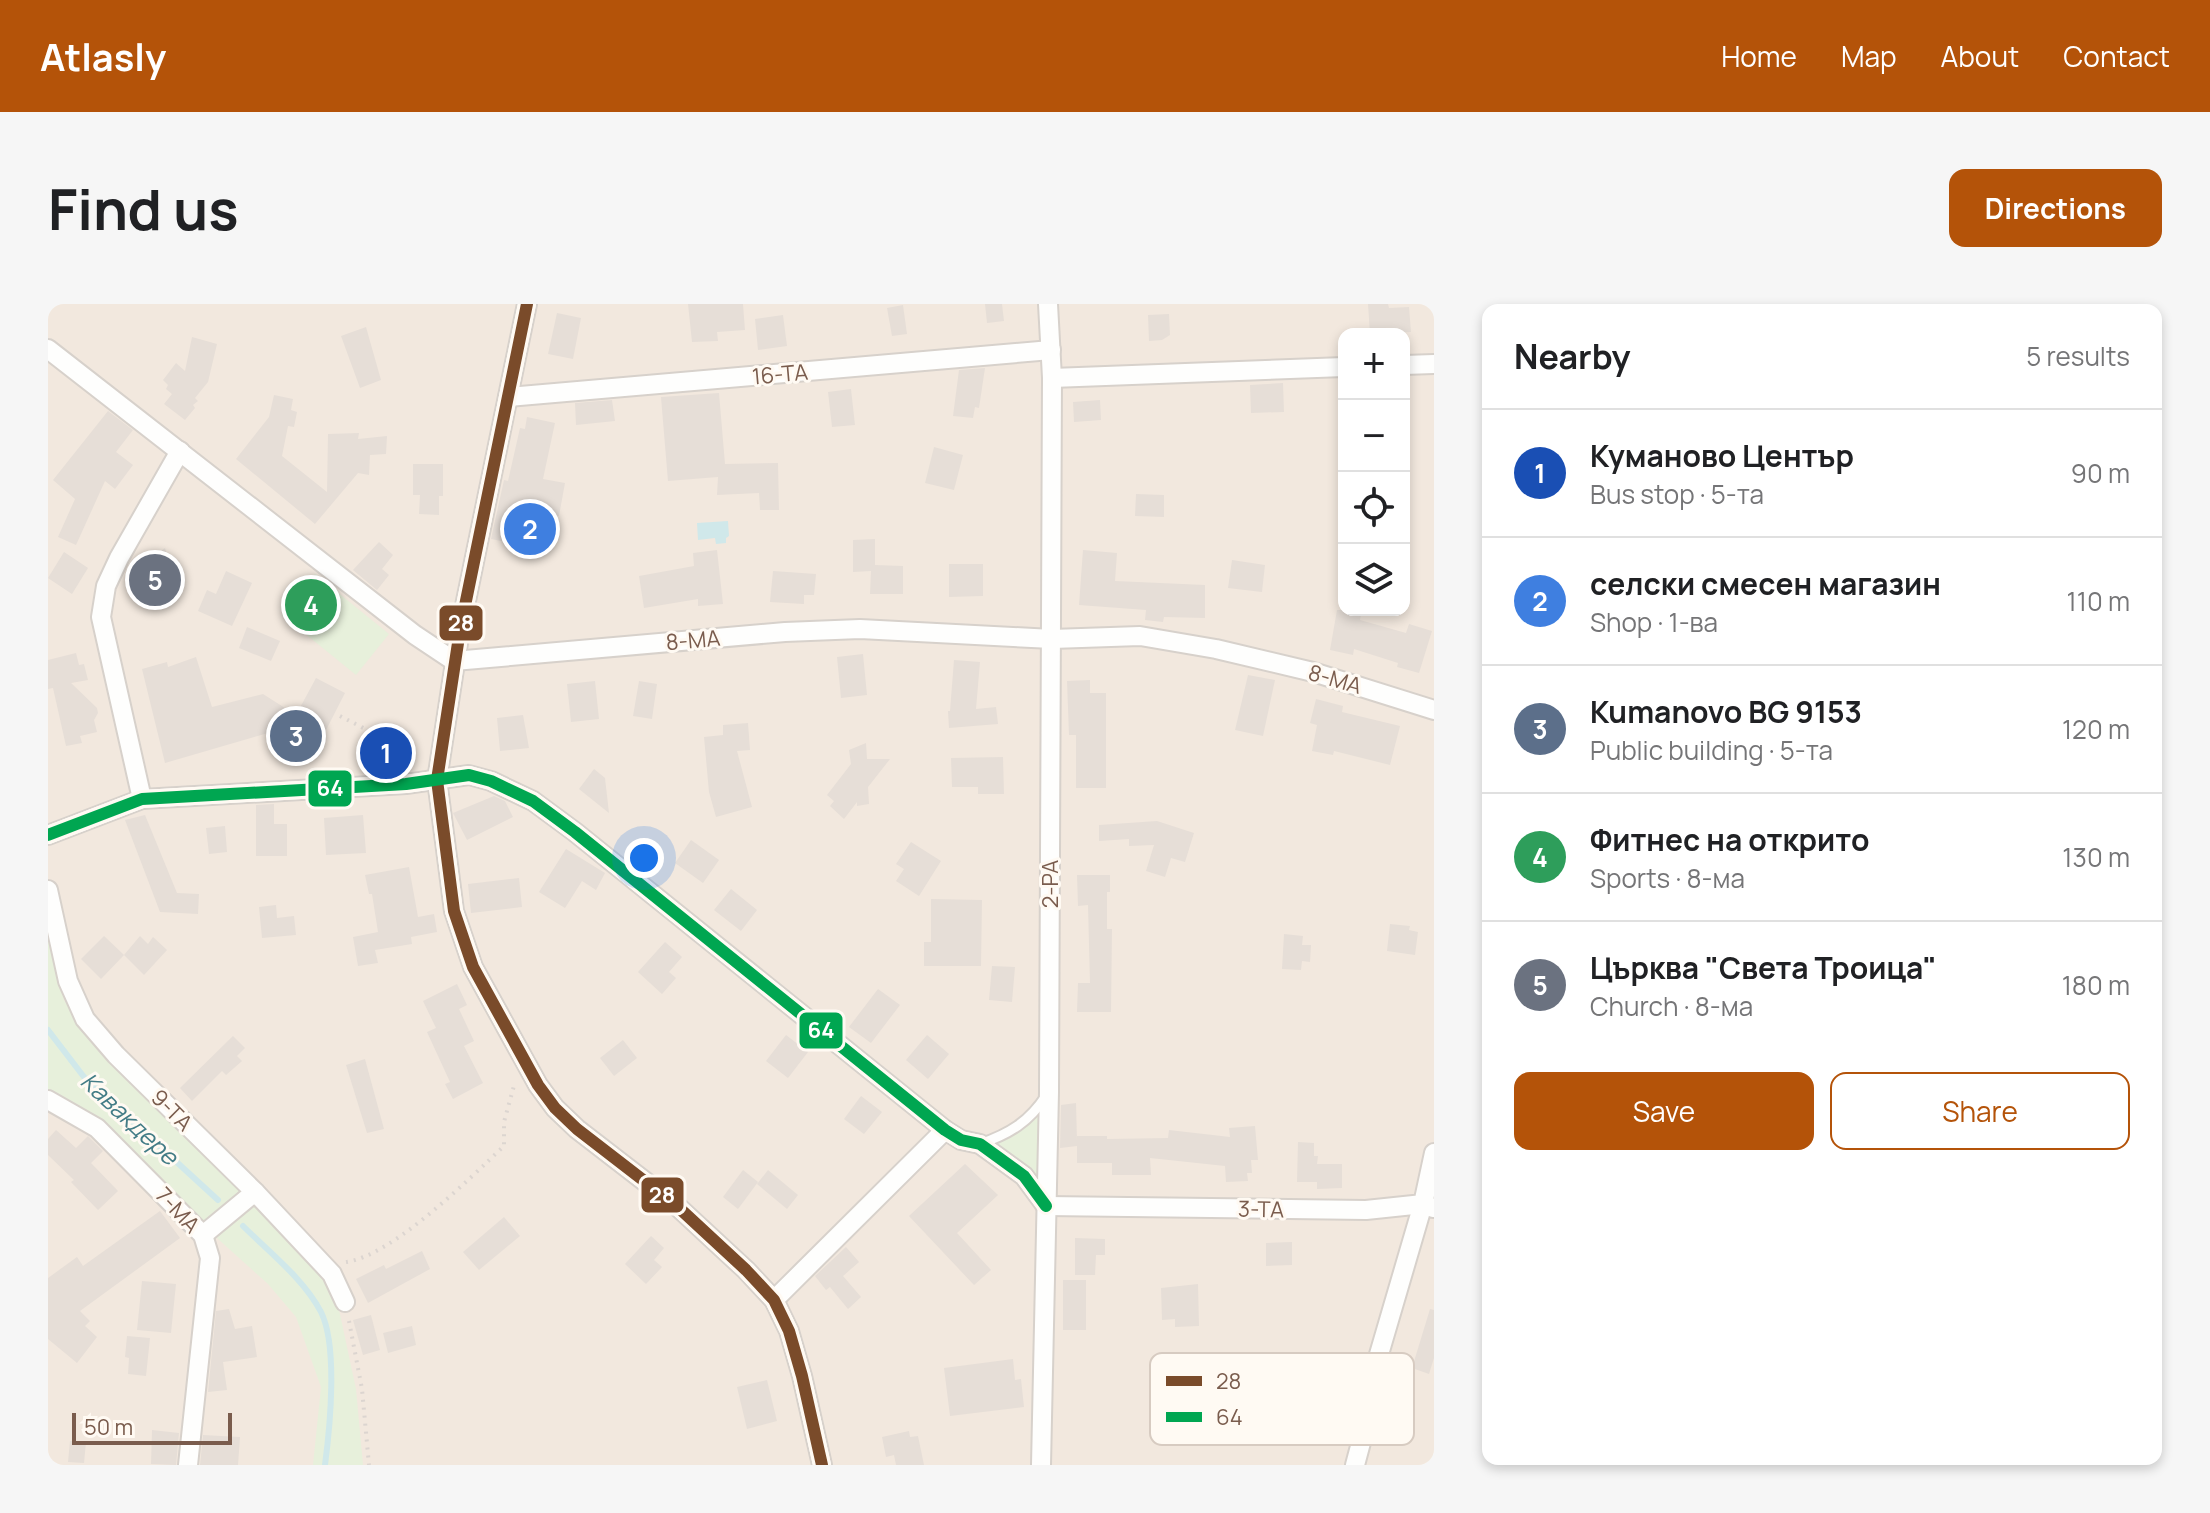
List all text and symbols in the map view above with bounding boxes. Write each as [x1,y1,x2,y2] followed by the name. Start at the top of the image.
[40,30,166,82] text: Atlasly
[1721,37,1797,75] text: Home
[1841,37,1897,75] text: Map
[1941,37,2019,75] text: About
[2063,37,2170,75] text: Contact
[1949,169,2162,247] button: Directions
[48,170,239,247] text: Find us
[1338,328,1410,616] map controls
[1338,328,1410,400] button: +
[1514,333,1630,379] text: Nearby
[2026,338,2130,374] text: 5 results
[751,357,809,391] street label: 16-ТА
[1338,400,1410,472] button: −
[1590,435,1854,476] text: Куманово Център
[1534,455,1546,491] text: 1
[2071,455,2130,491] text: 90 m
[1338,472,1410,544] button: locate
[1590,476,1764,512] text: Bus stop · 5-та
[504,499,556,559] pin: 2
[1338,544,1410,616] button: layers
[129,550,181,610] pin: 5
[1590,563,1941,604] text: селски смесен магазин
[285,575,337,635] pin: 4
[1532,583,1548,619] text: 2
[2067,583,2130,619] text: 110 m
[438,604,484,642] line badge: 28
[1590,604,1718,640] text: Shop · 1-ва
[448,608,474,638] text: 28
[665,623,721,657] street label: 8-МА
[1305,657,1365,701] street label: 8-МА
[1590,691,1862,732] text: Kumanovo BG 9153
[270,706,322,766] pin: 3
[1532,711,1548,747] text: 3
[2062,711,2130,747] text: 120 m
[360,723,412,783] pin: 1
[1590,732,1833,768] text: Public building · 5-та
[307,769,353,808] line badge: 64
[316,773,344,803] text: 64
[1590,819,1870,860] text: Фитнес на открито
[624,838,664,878] your location
[1532,839,1548,875] text: 4
[2062,839,2130,875] text: 130 m
[1035,860,1065,908] street label: 2-РА
[1590,860,1745,896] text: Sports · 8-ма
[1590,947,1937,988] text: Църква "Света Троица"
[1532,967,1548,1003] text: 5
[2062,967,2130,1003] text: 180 m
[1590,988,1753,1024] text: Church · 8-ма
[798,1011,844,1050] line badge: 64
[807,1015,835,1045] text: 64
[74,1064,187,1173] water label: Кавакдере
[1514,1072,1814,1150] button: Save
[1830,1072,2130,1150] button: Share
[145,1083,200,1138] street label: 9-ТА
[640,1176,685,1214] line badge: 28
[649,1180,675,1210] text: 28
[149,1181,207,1239] street label: 7-МА
[1238,1194,1284,1224] street label: 3-ТА
[1150,1353,1414,1445] legend
[1216,1366,1241,1396] text: 28
[1216,1402,1243,1432] text: 64
[72,1409,232,1445] scale bar
[84,1412,133,1442] text: 50 m

